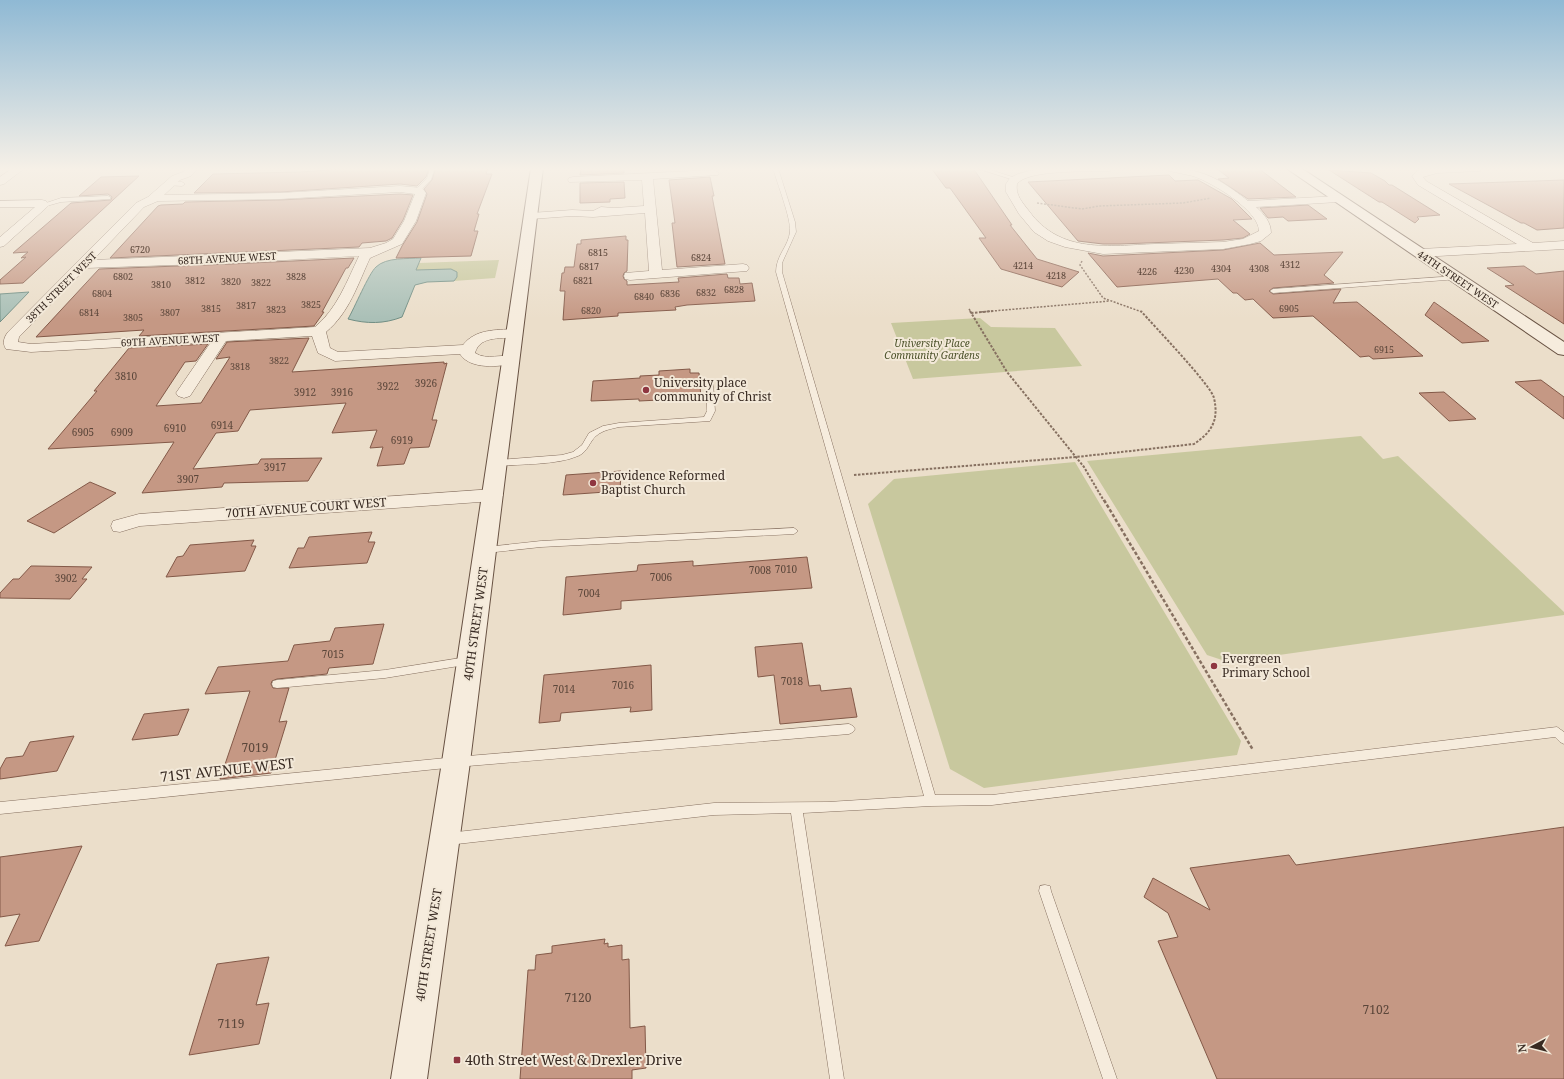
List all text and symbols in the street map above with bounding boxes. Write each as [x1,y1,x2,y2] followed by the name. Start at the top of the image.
[130,243,150,256] house number: 6720
[588,246,608,259] house number: 6815
[1415,247,1501,311] street label: 44TH STREET WEST
[22,248,100,326] street label: 38TH STREET WEST
[177,248,277,268] street label: 68TH AVENUE WEST
[691,251,711,264] house number: 6824
[1280,258,1300,271] house number: 4312
[1013,259,1033,272] house number: 4214
[579,260,599,273] house number: 6817
[1211,262,1231,275] house number: 4304
[1249,262,1269,275] house number: 4308
[1174,264,1194,277] house number: 4230
[1137,265,1157,278] house number: 4226
[1046,269,1066,282] house number: 4218
[113,270,133,283] house number: 6802
[286,270,306,283] house number: 3828
[185,274,205,287] house number: 3812
[573,274,593,287] house number: 6821
[221,275,241,288] house number: 3820
[251,276,271,289] house number: 3822
[151,278,171,291] house number: 3810
[724,283,744,296] house number: 6828
[696,286,716,299] house number: 6832
[92,287,112,300] house number: 6804
[660,287,680,300] house number: 6836
[634,290,654,303] house number: 6840
[301,298,321,311] house number: 3825
[236,299,256,312] house number: 3817
[201,302,221,315] house number: 3815
[1279,302,1299,315] house number: 6905
[266,303,286,316] house number: 3823
[581,304,601,317] house number: 6820
[79,306,99,319] house number: 6814
[160,306,180,319] house number: 3807
[123,311,143,324] house number: 3805
[120,330,220,350] street label: 69TH AVENUE WEST
[884,336,980,362] park label: University Place Community Gardens
[1374,343,1394,356] house number: 6915
[269,354,289,367] house number: 3822
[230,360,250,373] house number: 3818
[115,369,138,383] house number: 3810
[654,374,771,405] place label: University place community of Christ
[415,376,438,390] house number: 3926
[377,379,399,393] house number: 3922
[294,385,316,399] house number: 3912
[331,385,354,399] house number: 3916
[641,385,651,395] marker: University place community of Christ
[211,418,234,432] house number: 6914
[164,421,187,435] house number: 6910
[72,425,94,439] house number: 6905
[111,425,133,439] house number: 6909
[391,433,413,447] house number: 6919
[264,460,287,474] house number: 3917
[601,467,726,498] place label: Providence Reformed Baptist Church
[177,472,200,486] house number: 3907
[588,478,598,488] marker: Providence Reformed Baptist Church
[225,493,388,522] street label: 70TH AVENUE COURT WEST
[775,562,798,576] house number: 7010
[749,563,772,577] house number: 7008
[459,566,492,682] street label: 40TH STREET WEST
[650,570,673,584] house number: 7006
[55,571,77,585] house number: 3902
[578,586,601,600] house number: 7004
[322,647,344,661] house number: 7015
[1222,650,1310,681] place label: Evergreen Primary School
[1209,661,1219,671] marker: Evergreen Primary School
[781,674,804,688] house number: 7018
[612,678,635,692] house number: 7016
[553,682,576,696] house number: 7014
[242,739,268,756] house number: 7019
[159,753,295,786] street label: 71ST AVENUE WEST
[411,887,446,1003] street label: 40TH STREET WEST
[565,989,592,1006] house number: 7120
[1363,1001,1389,1018] house number: 7102
[218,1015,244,1032] house number: 7119
[1512,1027,1552,1067] north arrow
[1514,1043,1530,1053] text: N
[465,1050,682,1069] place label: 40th Street West & Drexler Drive
[452,1055,462,1065] marker: 40th Street West & Drexler Drive

